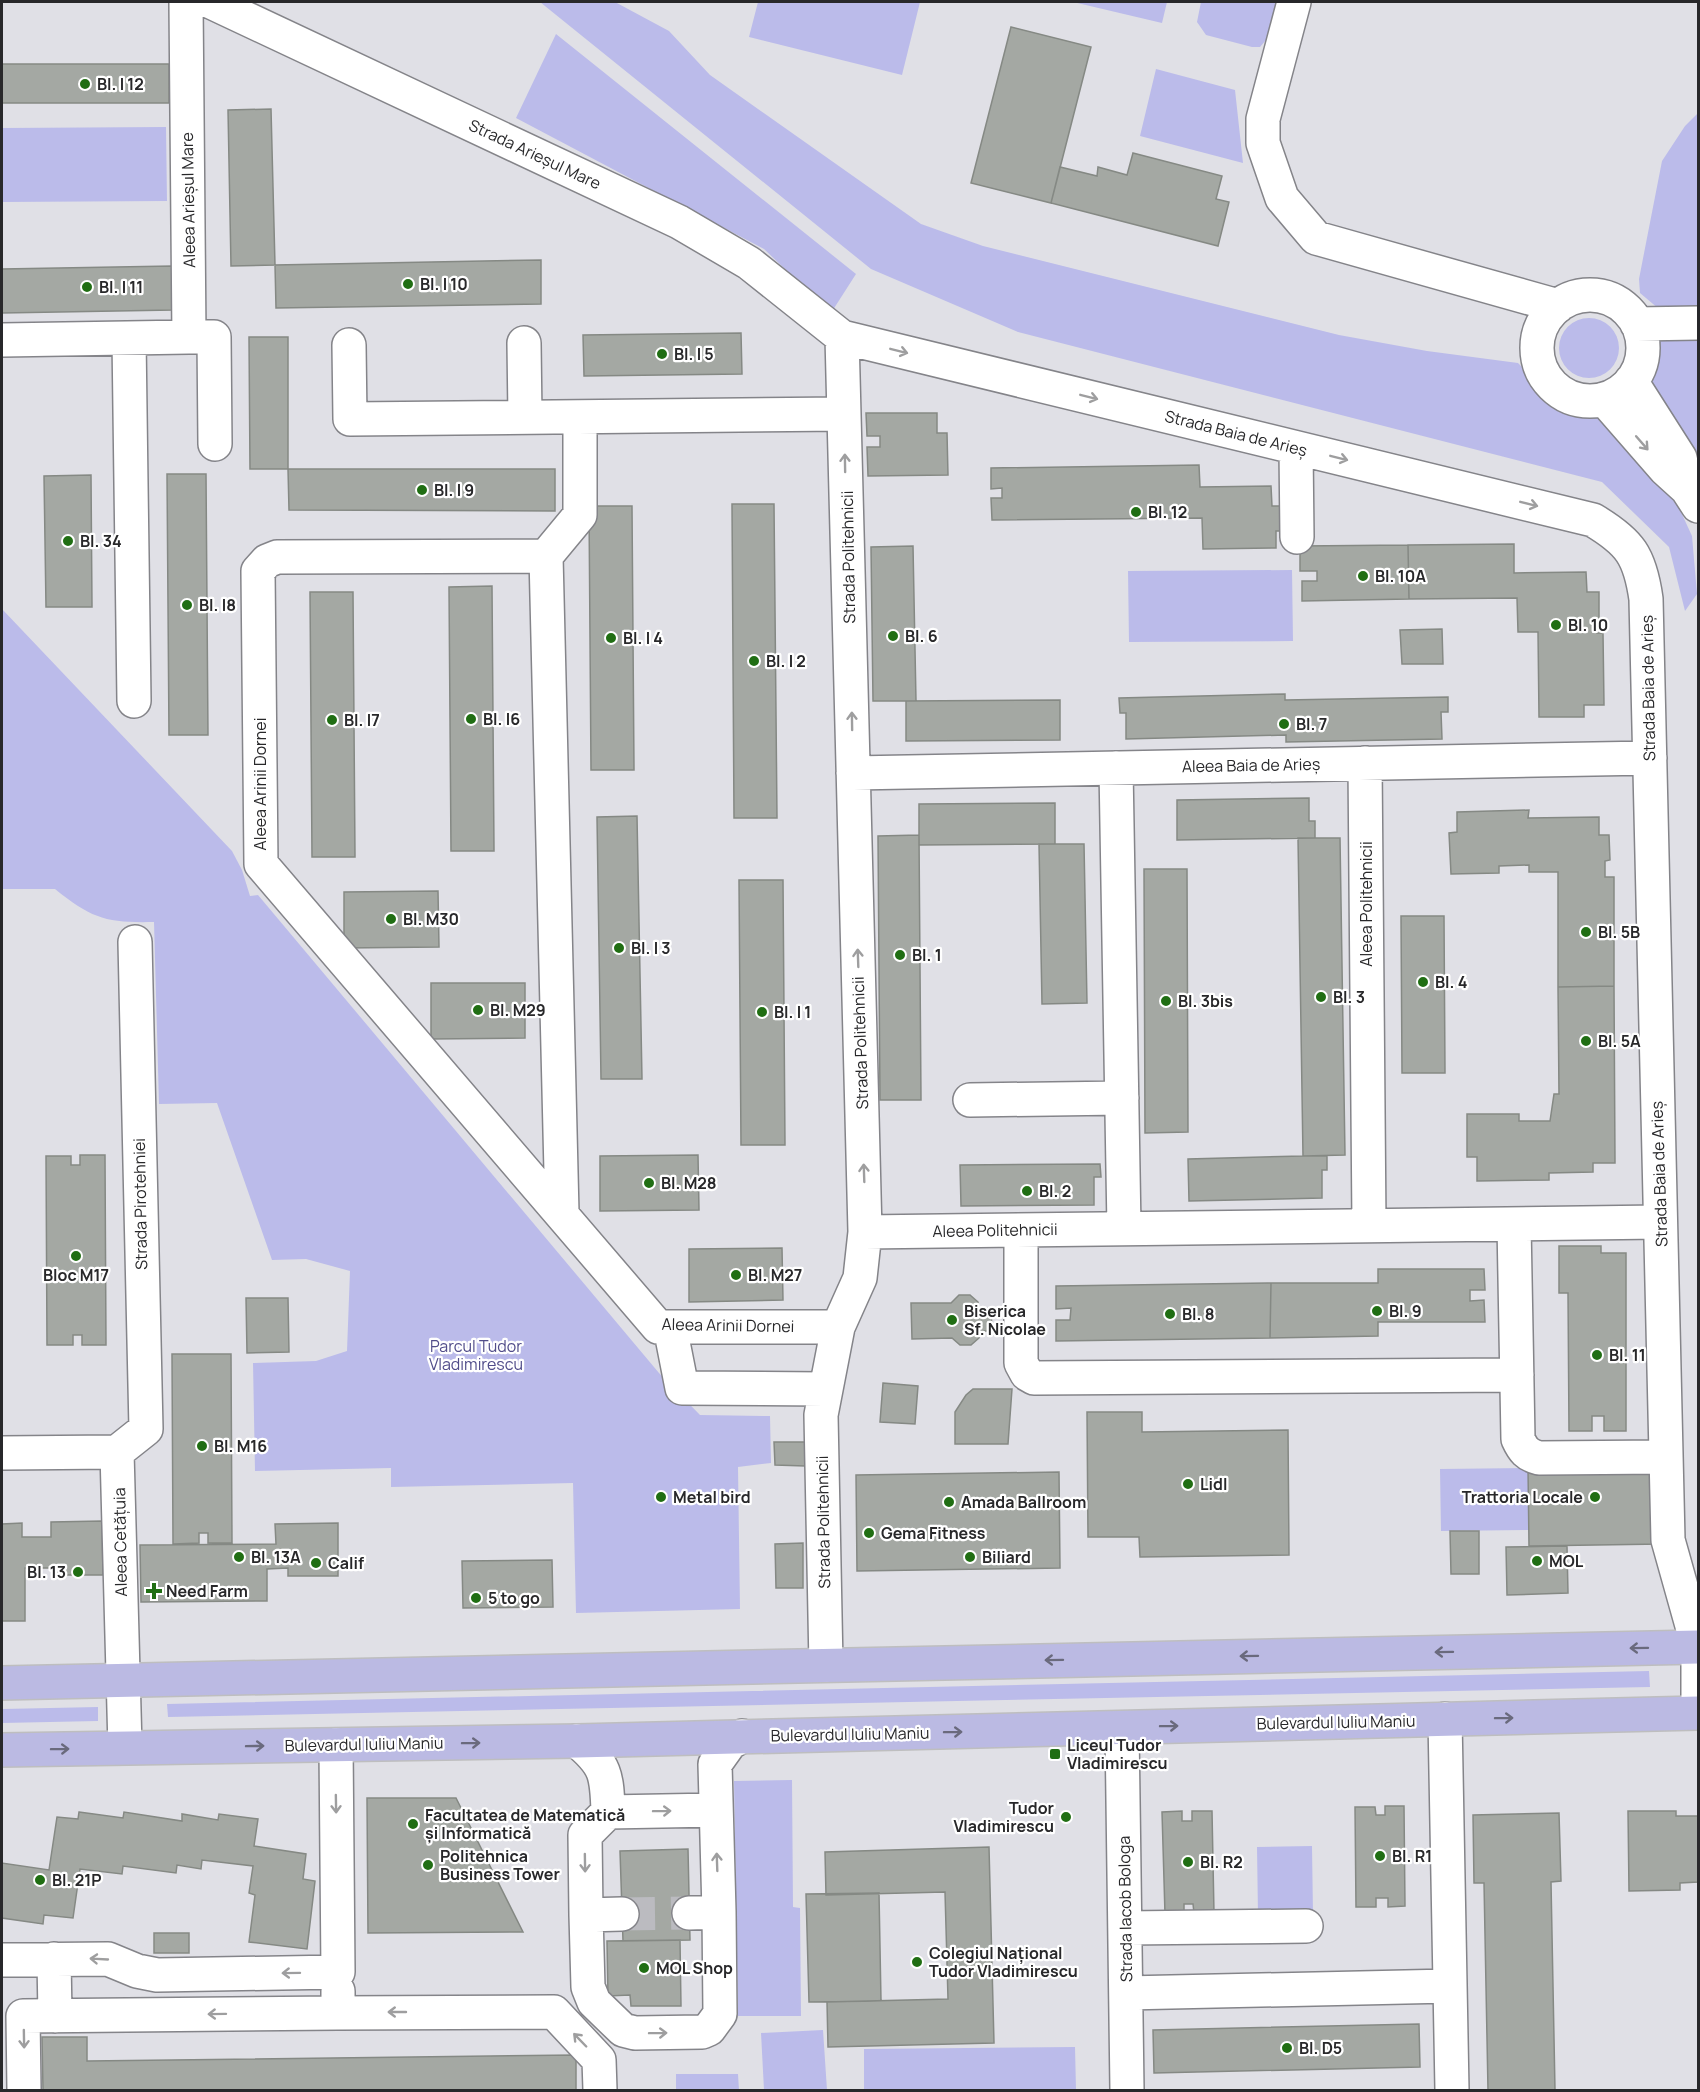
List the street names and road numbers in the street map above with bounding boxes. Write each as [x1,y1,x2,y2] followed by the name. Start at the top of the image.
[465,114,605,194] street label: Strada Arieșul Mare
[176,132,200,268] street label: Aleea Arieșul Mare
[1162,405,1310,461] street label: Strada Baia de Arieș
[836,490,860,624] street label: Strada Politehnicii
[1636,615,1660,761] street label: Strada Baia de Arieș
[249,718,271,850] street label: Aleea Arinii Dornei
[1182,753,1320,777] street label: Aleea Baia de Arieș
[1355,841,1377,967] street label: Aleea Politehnicii
[847,976,873,1110] street label: Strada Politehnicii
[1645,1101,1673,1247] street label: Strada Baia de Arieș
[128,1138,152,1270] street label: Strada Pirotehniei
[932,1218,1058,1242] street label: Aleea Politehnicii
[661,1313,795,1337] street label: Aleea Arinii Dornei
[811,1455,835,1589] street label: Strada Politehnicii
[108,1487,132,1597] street label: Aleea Cetățuia
[1256,1710,1416,1734] street label: Bulevardul Iuliu Maniu
[770,1722,930,1746] street label: Bulevardul Iuliu Maniu
[284,1732,444,1756] street label: Bulevardul Iuliu Maniu
[1113,1836,1137,1982] street label: Strada Iacob Bologa

